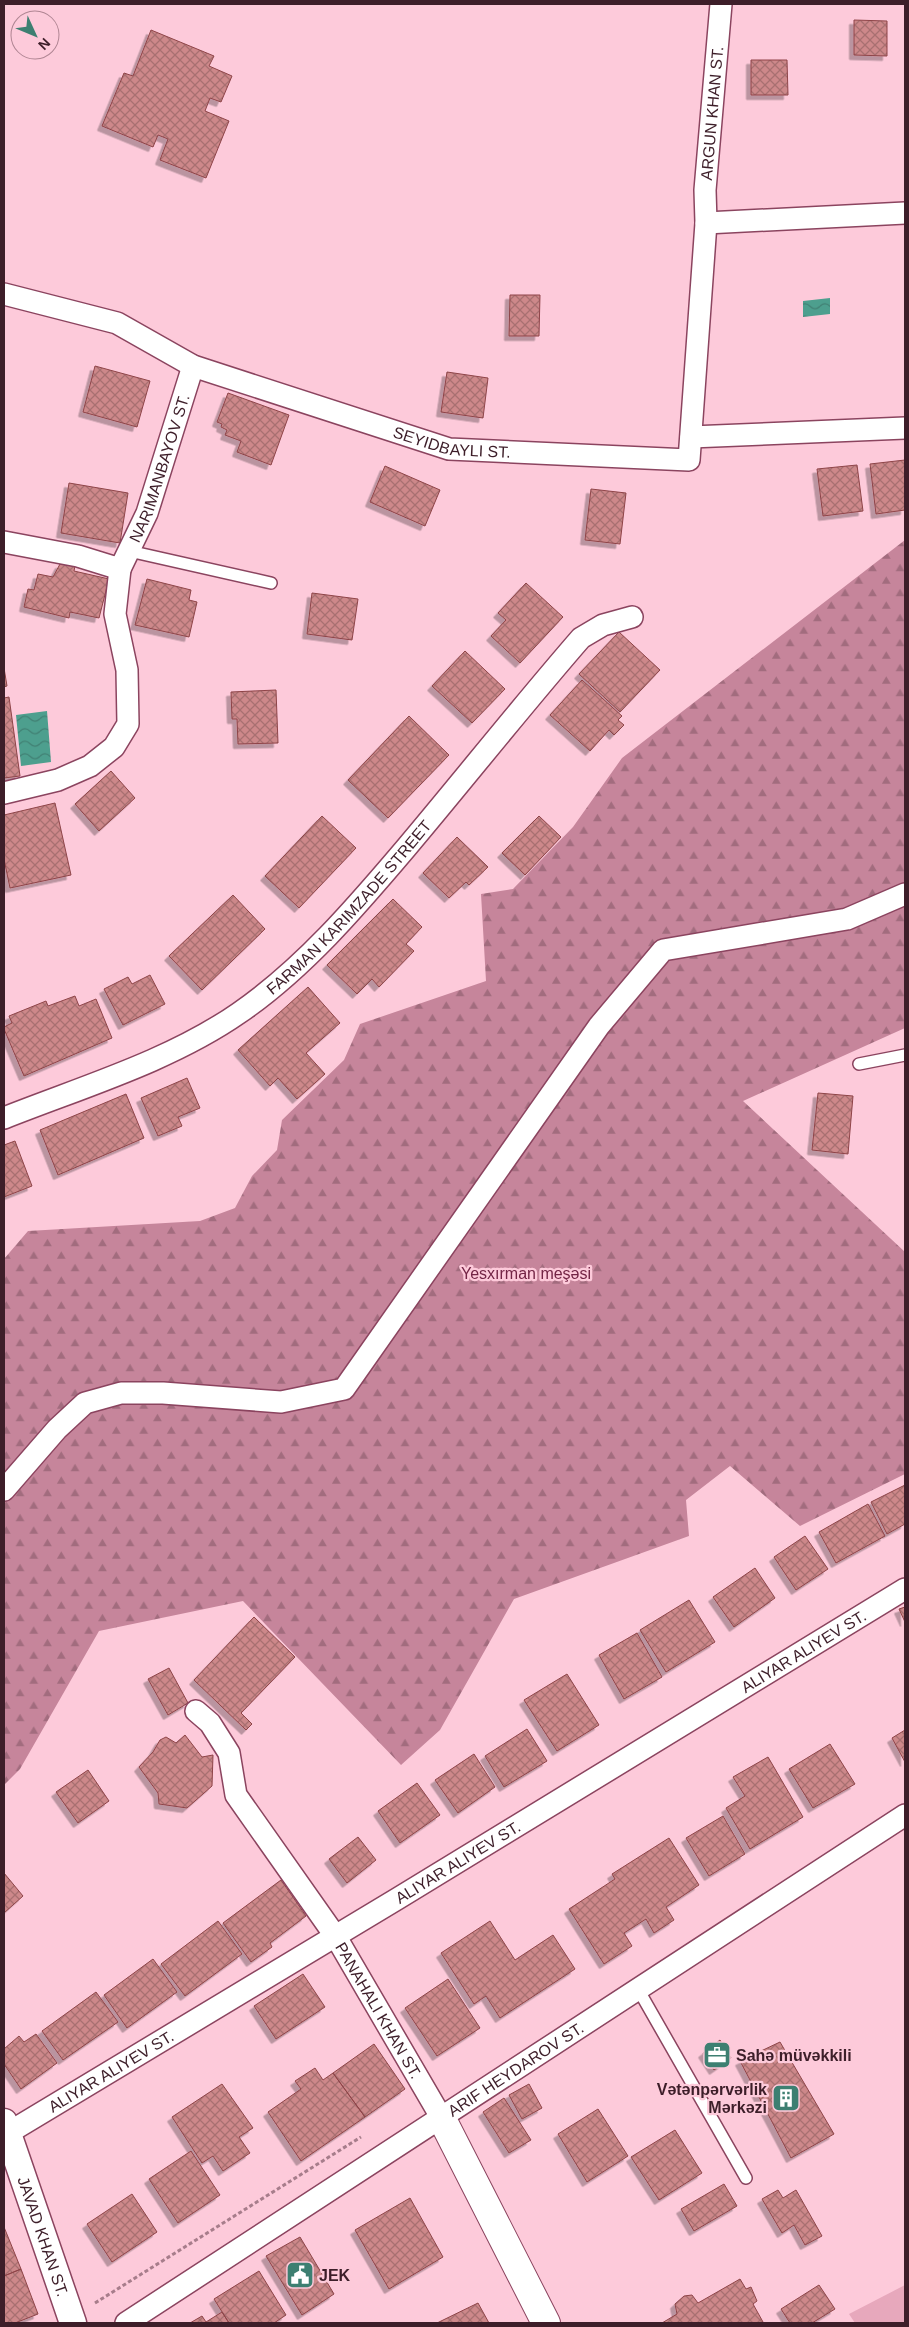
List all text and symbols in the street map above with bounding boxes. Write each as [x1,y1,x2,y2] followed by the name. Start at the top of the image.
[10,10,60,60] north arrow
[35,35,54,53] text: N
[697,46,726,181] street label: ARGUN KHAN ST.
[126,392,192,545] street label: NARIMANBAYOV ST.
[391,423,511,460] street label: SEYIDBAYLI ST.
[263,817,434,997] street label: FARMAN KARIMZADE STREET
[461,1265,591,1282] park label: Yesxırman meşəsi
[738,1607,869,1696] street label: ALIYAR ALIYEV ST.
[392,1818,523,1906] street label: ALIYAR ALIYEV ST.
[332,1939,425,2081] street label: PANAHALI KHAN ST.
[445,2019,586,2119] street label: ARIF HEYDAROV ST.
[45,2027,176,2115] street label: ALIYAR ALIYEV ST.
[702,2040,732,2070] office icon: Sahə müvəkkili
[736,2047,852,2064] place label: Sahə müvəkkili
[657,2081,767,2116] place label: Vətənpərvərlik Mərkəzi
[771,2083,801,2113] building icon: Vətənpərvərlik Mərkəzi
[15,2174,72,2299] street label: JAVAD KHAN ST.
[285,2260,315,2290] public building icon: JEK
[319,2267,351,2284] place label: JEK

